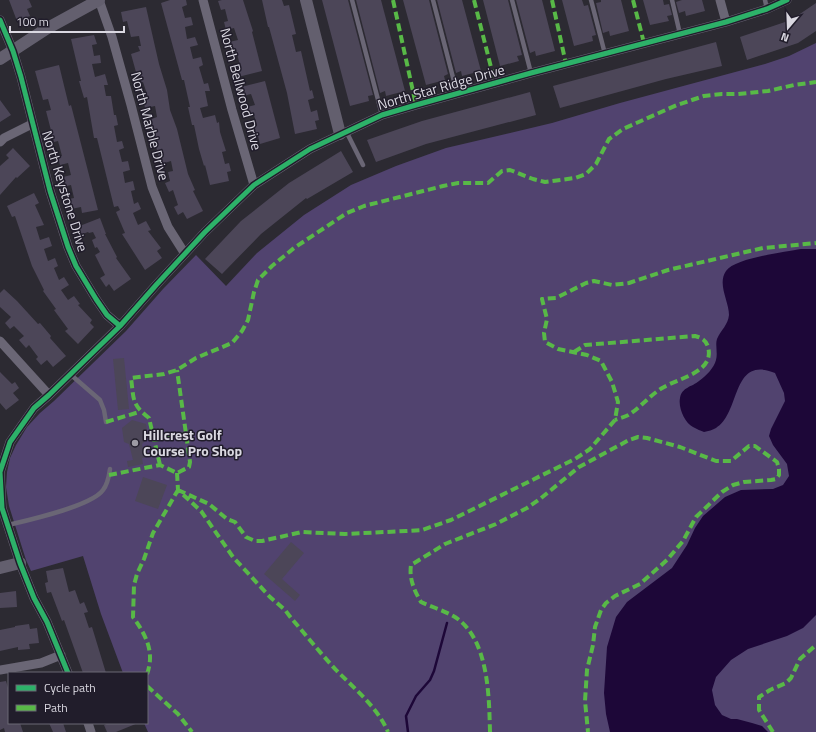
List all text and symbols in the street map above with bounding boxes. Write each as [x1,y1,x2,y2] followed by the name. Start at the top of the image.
[10,8,124,34] scale bar
[768,8,808,48] north arrow
[16,12,49,31] text: 100 m
[215,25,268,152] street label: North Bellwood Drive
[779,29,791,46] text: N
[375,58,507,115] street label: North Star Ridge Drive
[126,69,175,183] street label: North Marble Drive
[37,128,94,254] street label: North Keystone Drive
[143,424,243,461] place label: Hillcrest Golf Course Pro Shop
[130,438,140,448] marker: Hillcrest Golf Course Pro Shop
[8,672,148,724] legend
[44,678,96,697] text: Cycle path
[44,698,68,717] text: Path

